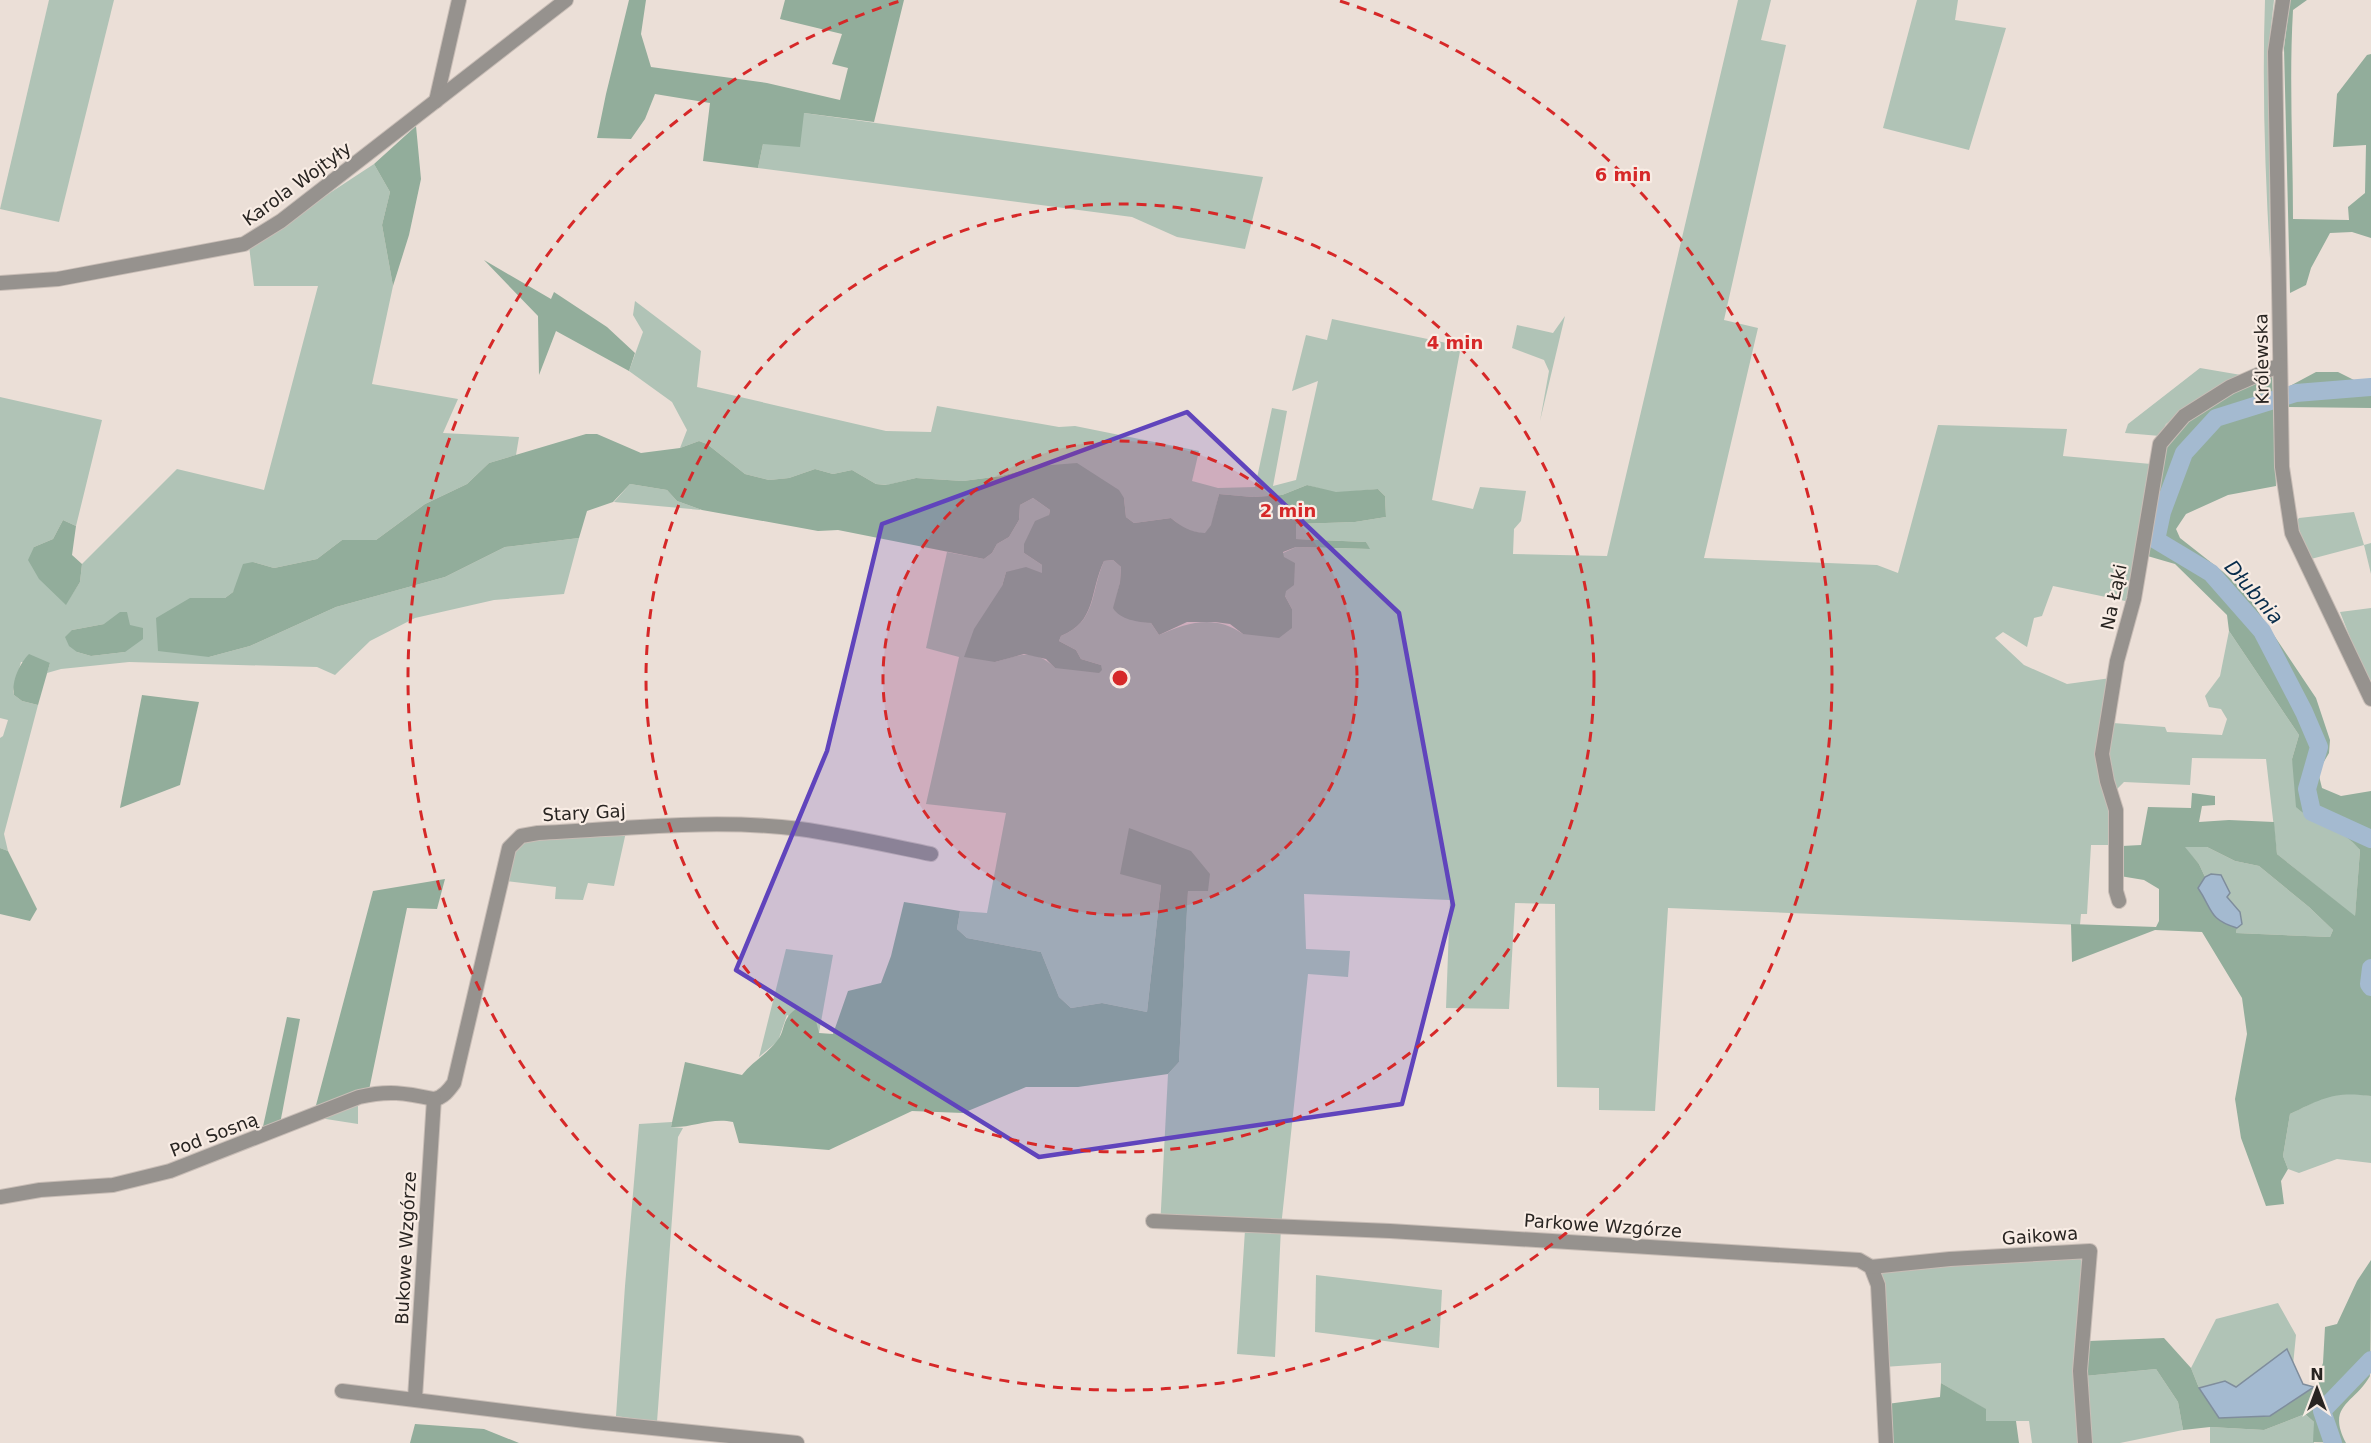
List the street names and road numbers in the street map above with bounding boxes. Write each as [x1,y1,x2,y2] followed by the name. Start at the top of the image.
[239,137,355,230] street label: Karola Wojtyły
[2250,313,2273,405] street label: Królewska
[2096,562,2131,632] street label: Na Łąki
[542,800,626,825] street label: Stary Gaj
[167,1108,261,1161] street label: Pod Sosną
[391,1171,420,1325] street label: Bukowe Wzgórze
[1523,1210,1683,1242] street label: Parkowe Wzgórze
[2001,1222,2079,1249] street label: Gaikowa

